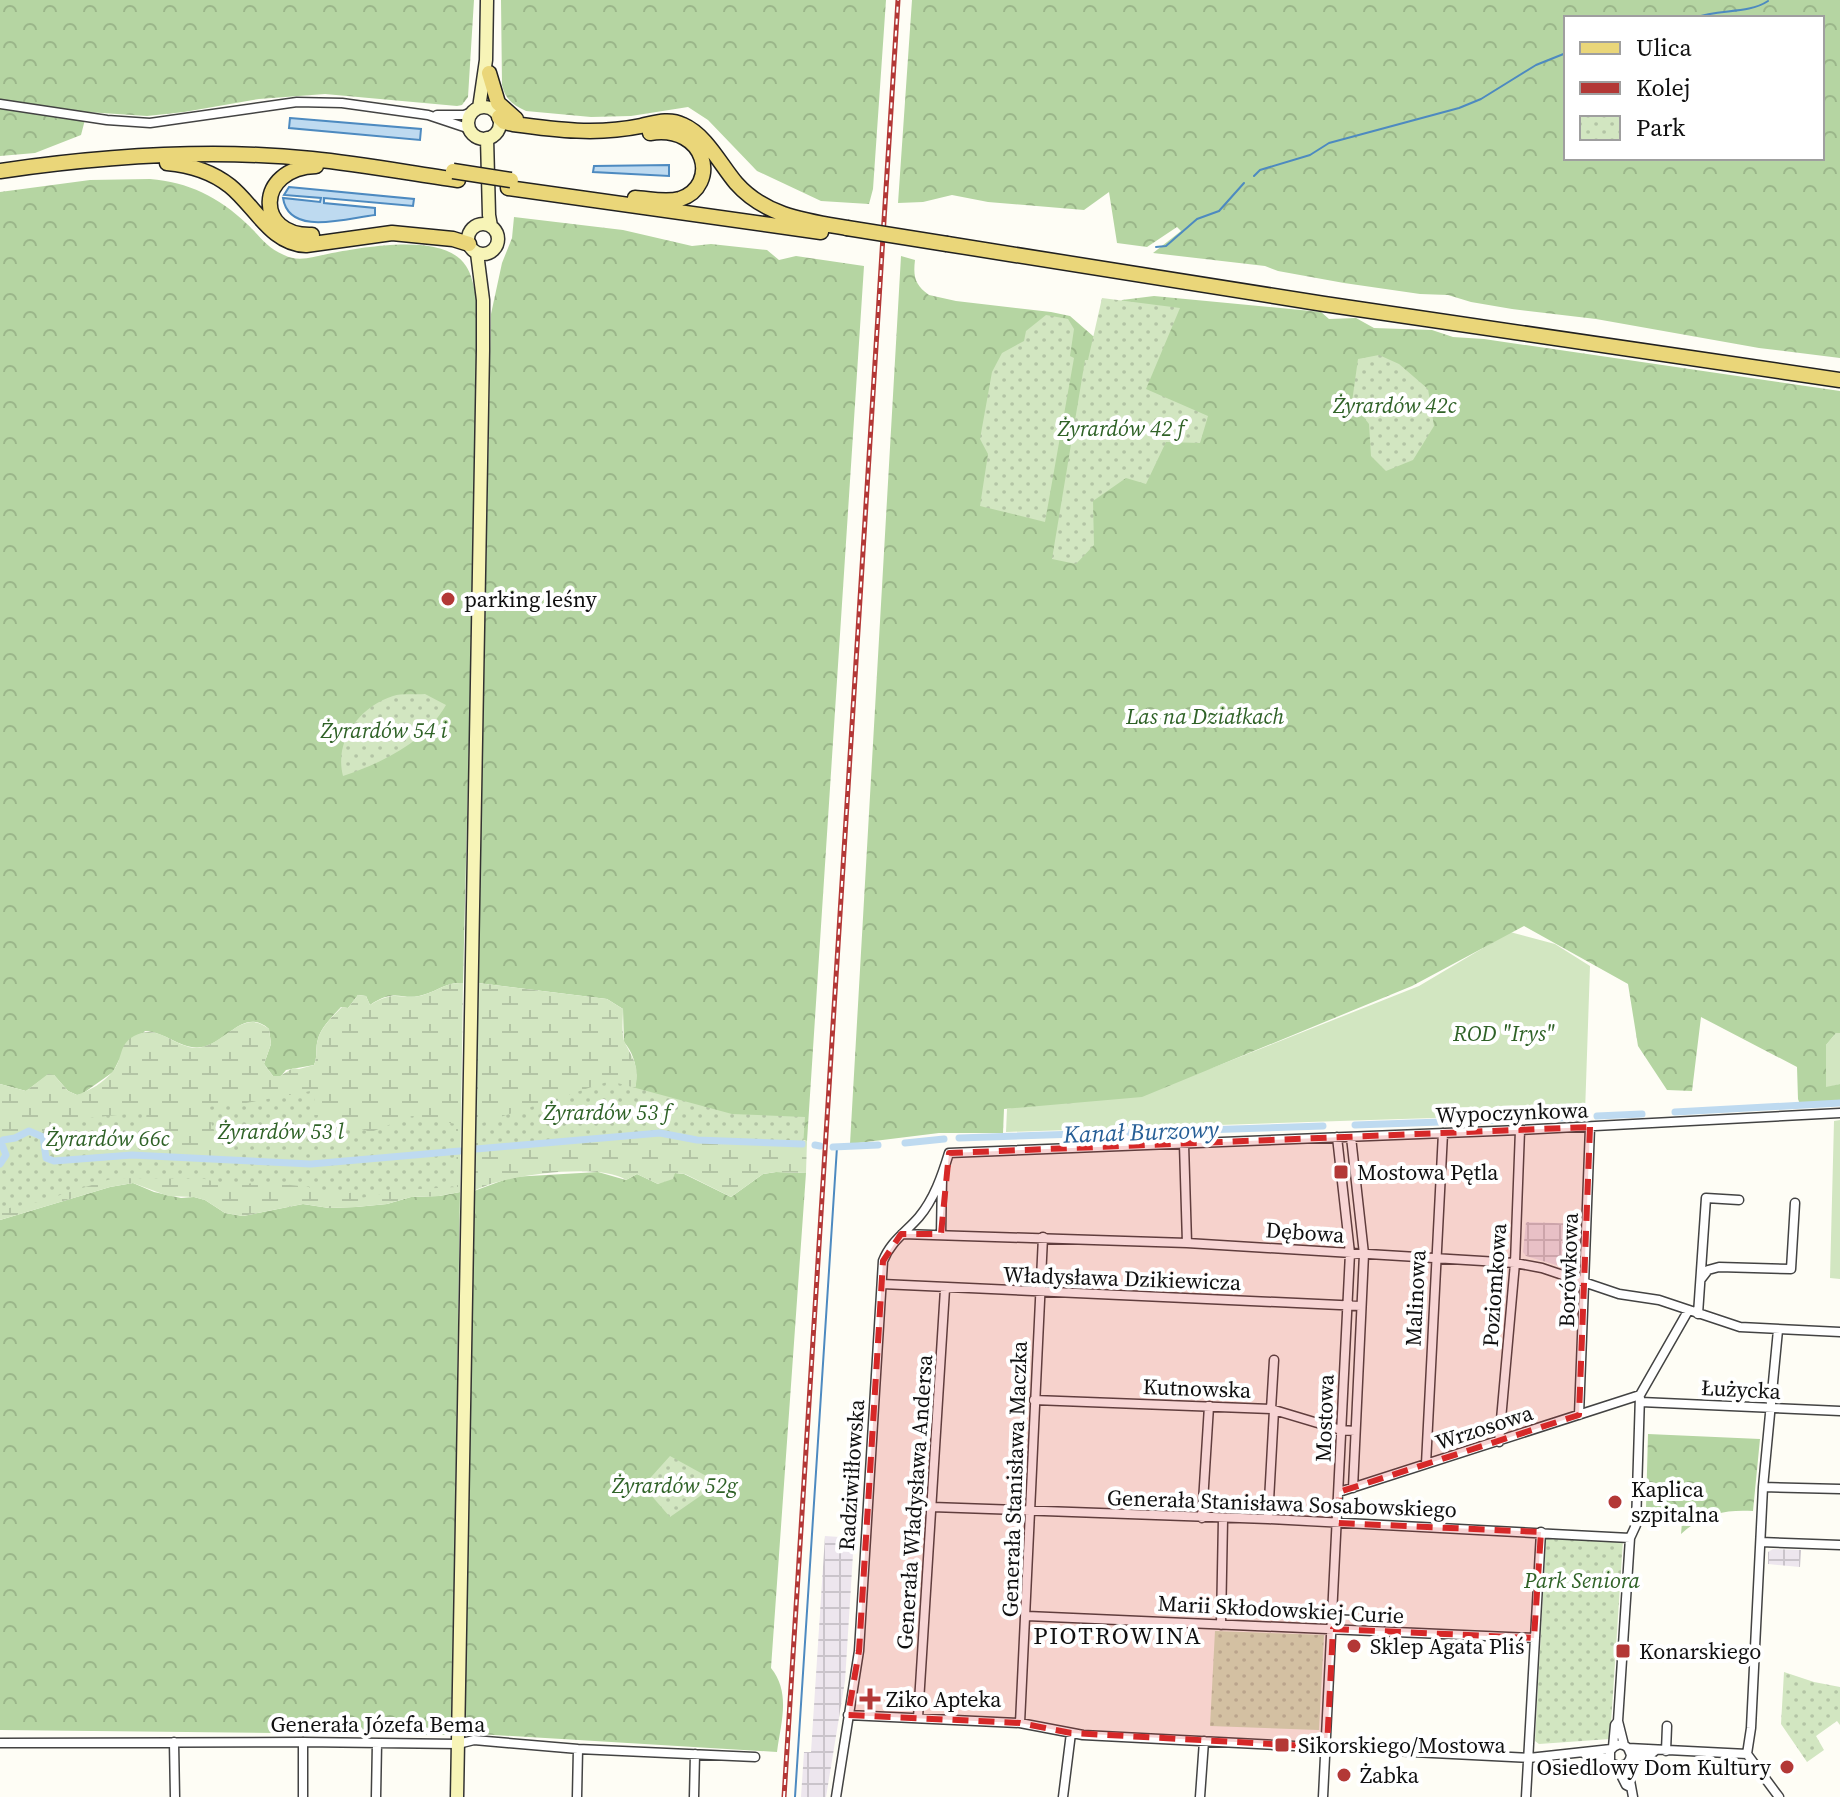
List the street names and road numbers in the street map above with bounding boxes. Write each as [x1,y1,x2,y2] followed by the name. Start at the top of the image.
[1435,1094,1590,1130] street label: Wypoczynkowa
[1551,1211,1585,1328] street label: Borówkowa
[1265,1214,1346,1250] street label: Dębowa
[1475,1221,1513,1348] street label: Poziomkowa
[1397,1248,1433,1347] street label: Malinowa
[1002,1259,1242,1297] street label: Władysława Dzikiewicza
[994,1339,1034,1618] street label: Generała Stanisława Maczka
[889,1353,939,1651] street label: Generała Władysława Andersa
[1142,1371,1253,1405] street label: Kutnowska
[1700,1372,1783,1406] street label: Łużycka
[1307,1373,1341,1462] street label: Mostowa
[831,1397,871,1552] street label: Radziwiłłowska
[1431,1397,1537,1457] street label: Wrzosowa
[1107,1482,1457,1524] street label: Generała Stanisława Sosabowskiego
[1157,1588,1405,1630] street label: Marii Skłodowskiej-Curie
[271,1709,486,1739] street label: Generała Józefa Bema

